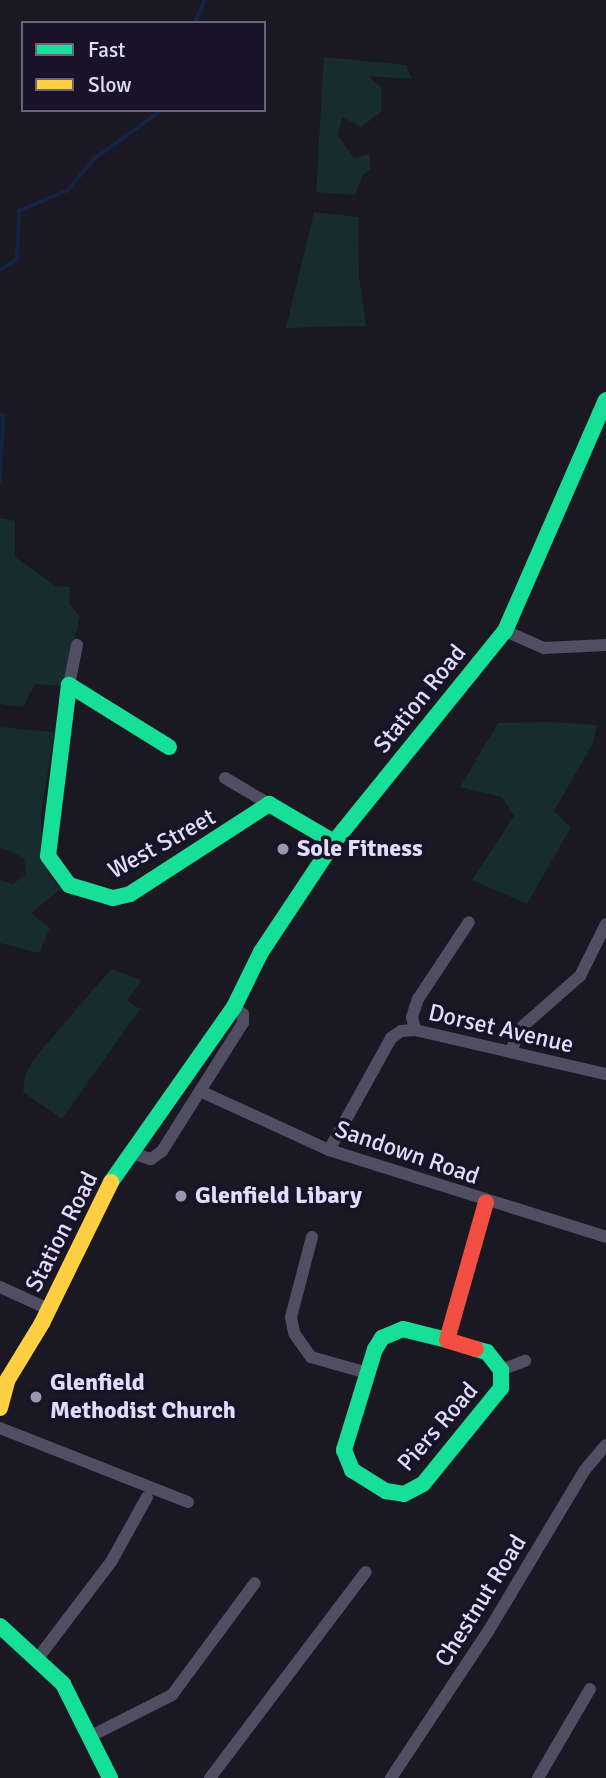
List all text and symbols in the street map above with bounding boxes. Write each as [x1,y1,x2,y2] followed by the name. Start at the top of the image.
[21,21,266,112] legend
[88,37,125,63] text: Fast
[88,72,132,98] text: Slow
[368,639,472,759] street label: Station Road
[103,803,221,885] street label: West Street
[297,835,423,863] place label: Sole Fitness
[275,841,291,857] marker: Sole Fitness
[426,998,576,1060] street label: Dorset Avenue
[331,1115,483,1191] street label: Sandown Road
[19,1167,105,1297] street label: Station Road
[195,1182,362,1210] place label: Glenfield Libary
[173,1188,189,1204] marker: Glenfield Libary
[50,1369,236,1425] place label: Glenfield Methodist Church
[392,1377,484,1477] street label: Piers Road
[28,1389,44,1405] marker: Glenfield Methodist Church
[429,1530,533,1672] street label: Chestnut Road

